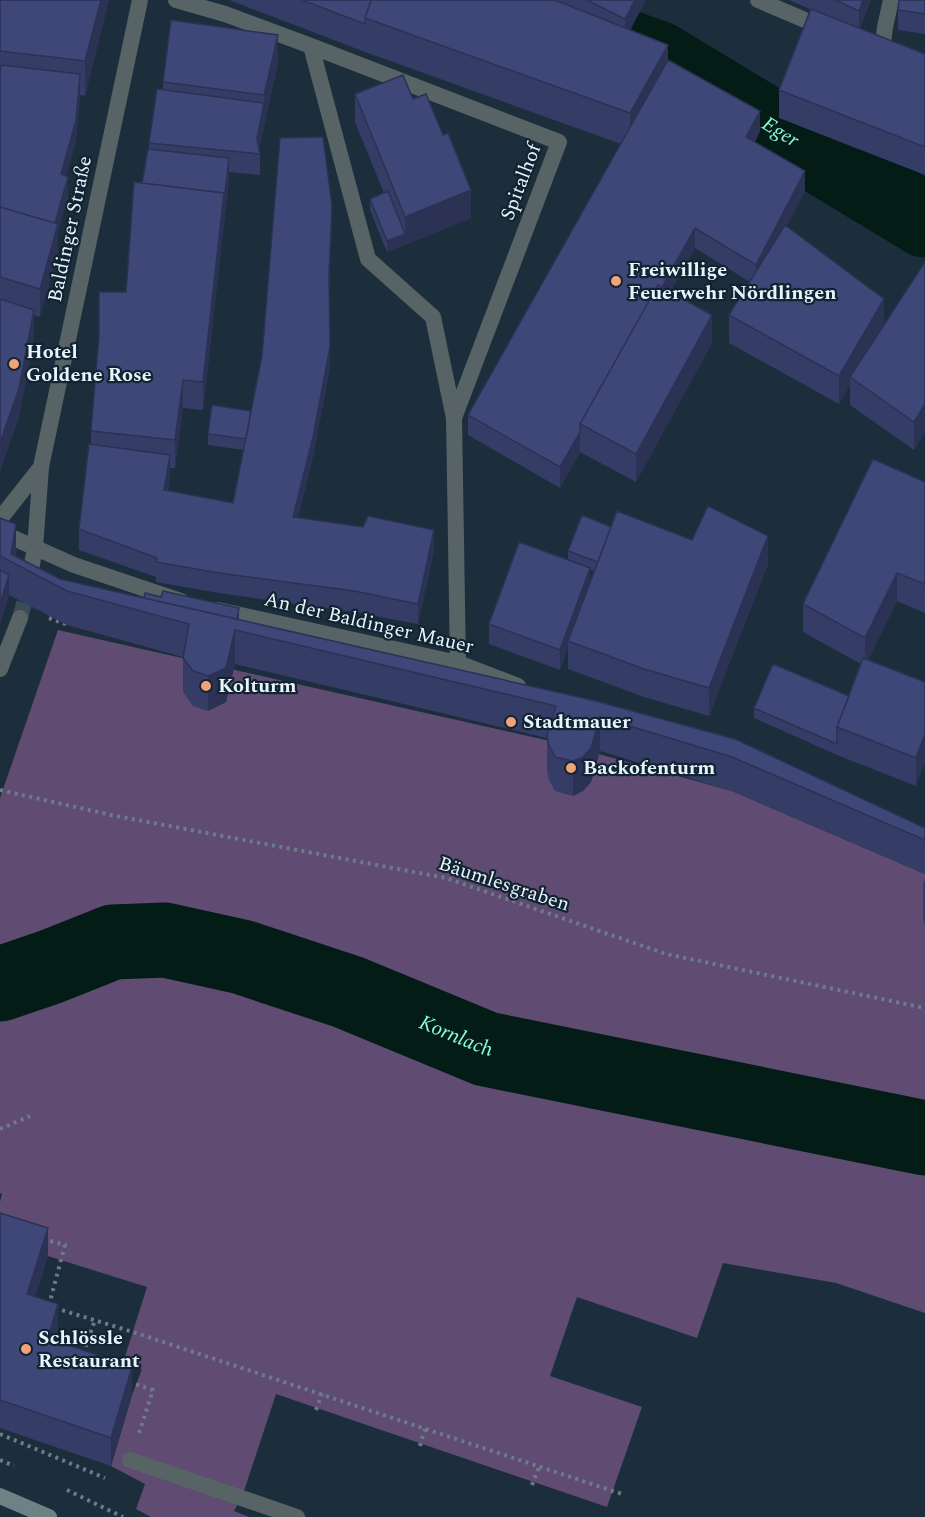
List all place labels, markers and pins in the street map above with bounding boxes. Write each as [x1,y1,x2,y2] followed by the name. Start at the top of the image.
[628,255,837,308] place label: Freiwillige Feuerwehr Nördlingen
[609,274,623,288] marker: Freiwillige Feuerwehr Nördlingen
[26,337,152,390] place label: Hotel Goldene Rose
[7,357,21,371] marker: Hotel Goldene Rose
[218,671,297,701] place label: Kolturm
[199,679,213,693] marker: Kolturm
[523,707,631,737] place label: Stadtmauer
[504,715,518,729] marker: Stadtmauer
[583,753,715,783] place label: Backofenturm
[564,761,578,775] marker: Backofenturm
[38,1323,140,1376] place label: Schlössle Restaurant
[19,1342,33,1356] marker: Schlössle Restaurant

